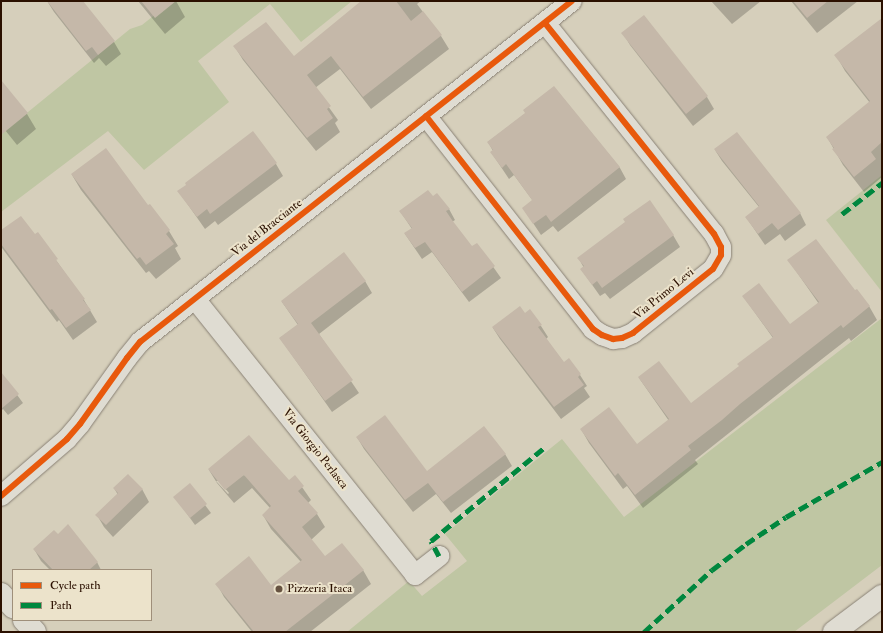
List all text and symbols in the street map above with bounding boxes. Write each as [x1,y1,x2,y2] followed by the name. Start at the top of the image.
[229,196,305,260] street label: Via del Bracciante
[631,265,697,323] street label: Via Primo Levi
[279,406,351,492] street label: Via Giorgio Perlasca
[12,569,152,621] legend
[50,578,100,593] text: Cycle path
[287,582,352,596] place label: Pizzeria Itaca
[274,584,284,594] marker: Pizzeria Itaca
[50,598,72,613] text: Path

